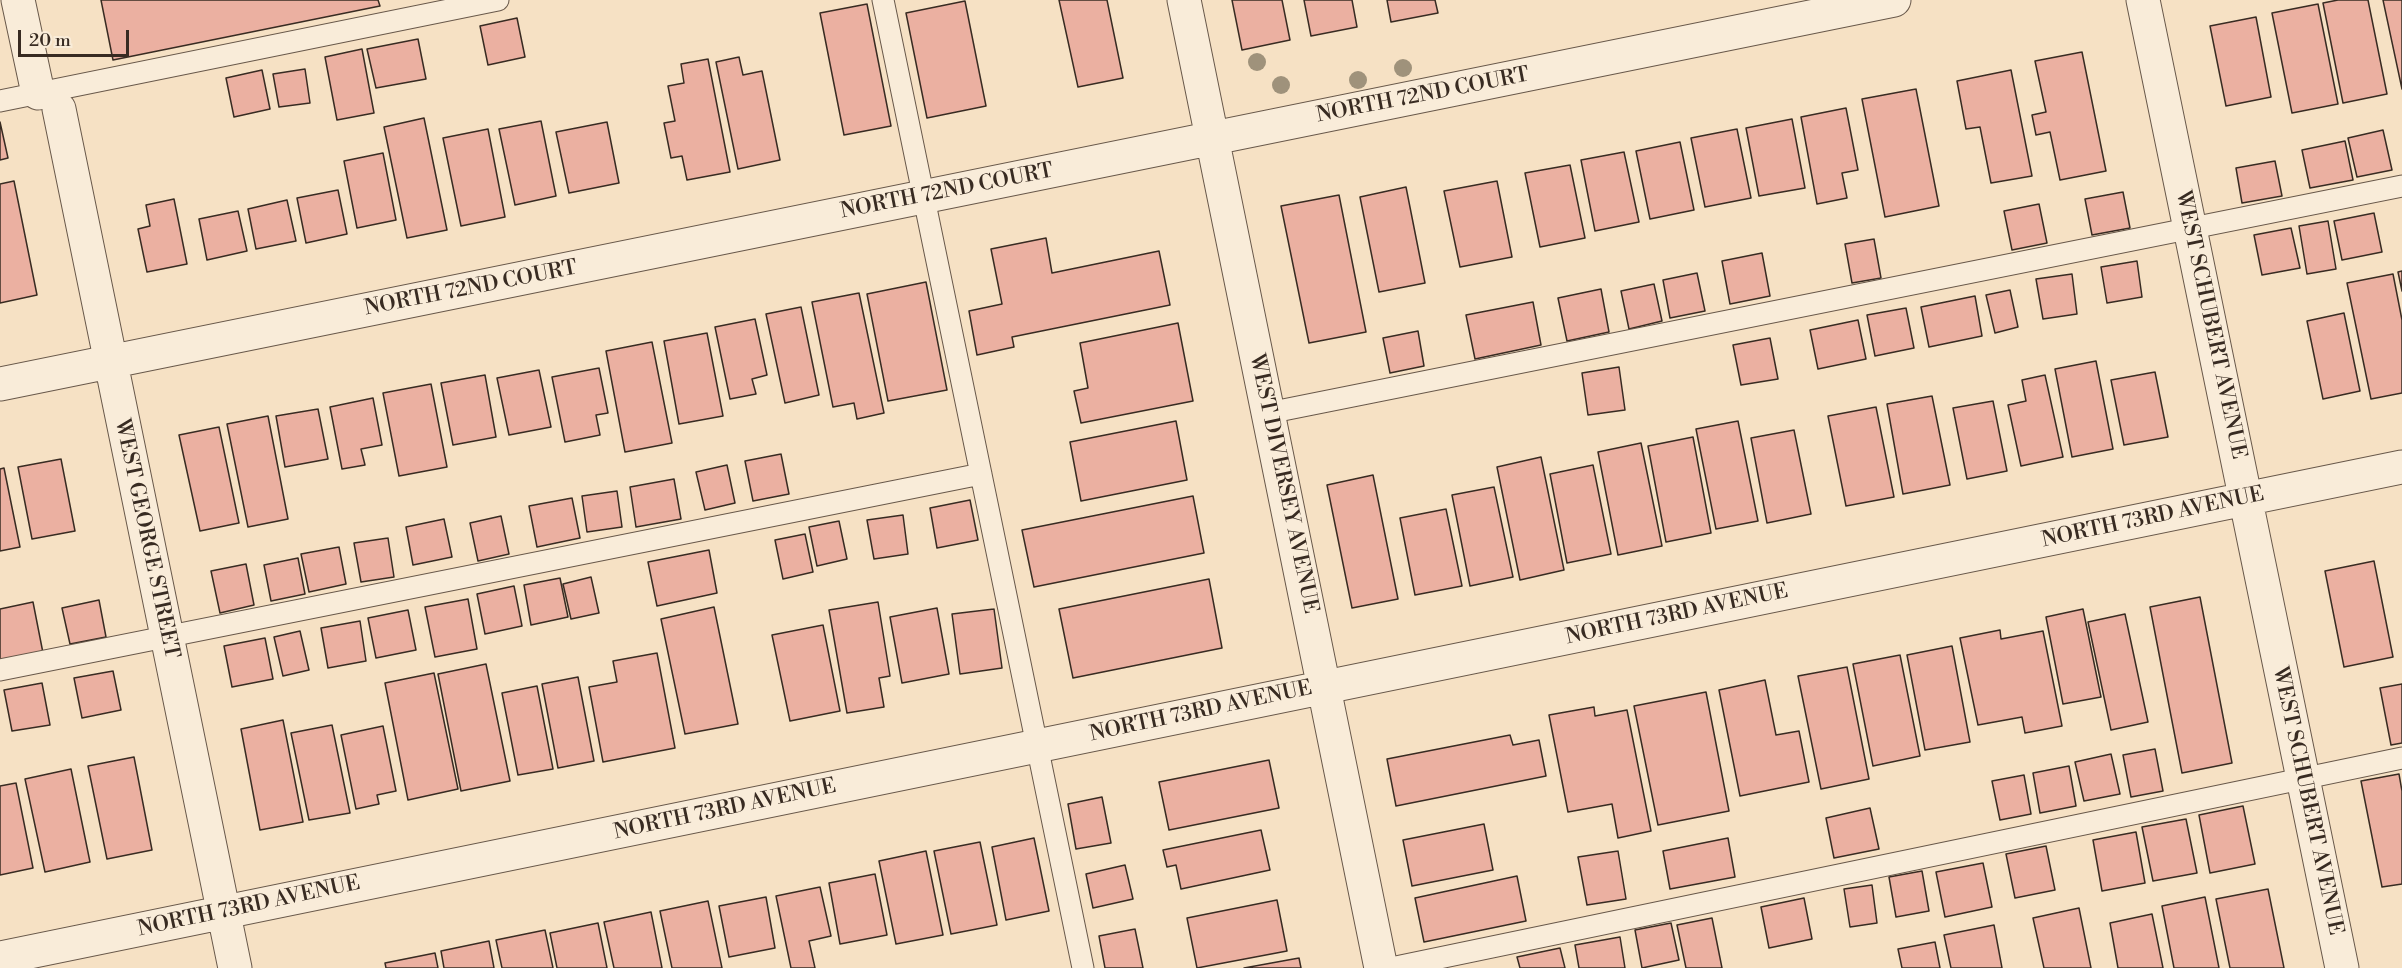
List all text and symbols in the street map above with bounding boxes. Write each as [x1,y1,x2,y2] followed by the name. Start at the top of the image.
[21,18,132,56] scale bar
[29,29,71,52] text: 20 m
[1314,63,1532,129] street label: NORTH 72ND COURT
[838,159,1056,225] street label: NORTH 72ND COURT
[2169,188,2251,462] street label: WEST SCHUBERT AVENUE
[362,256,580,322] street label: NORTH 72ND COURT
[1243,352,1323,616] street label: WEST DIVERSEY AVENUE
[108,417,184,661] street label: WEST GEORGE STREET
[2040,482,2266,554] street label: NORTH 73RD AVENUE
[1564,579,1790,651] street label: NORTH 73RD AVENUE
[2266,664,2348,938] street label: WEST SCHUBERT AVENUE
[1088,676,1314,748] street label: NORTH 73RD AVENUE
[612,774,838,846] street label: NORTH 73RD AVENUE
[136,871,362,943] street label: NORTH 73RD AVENUE

